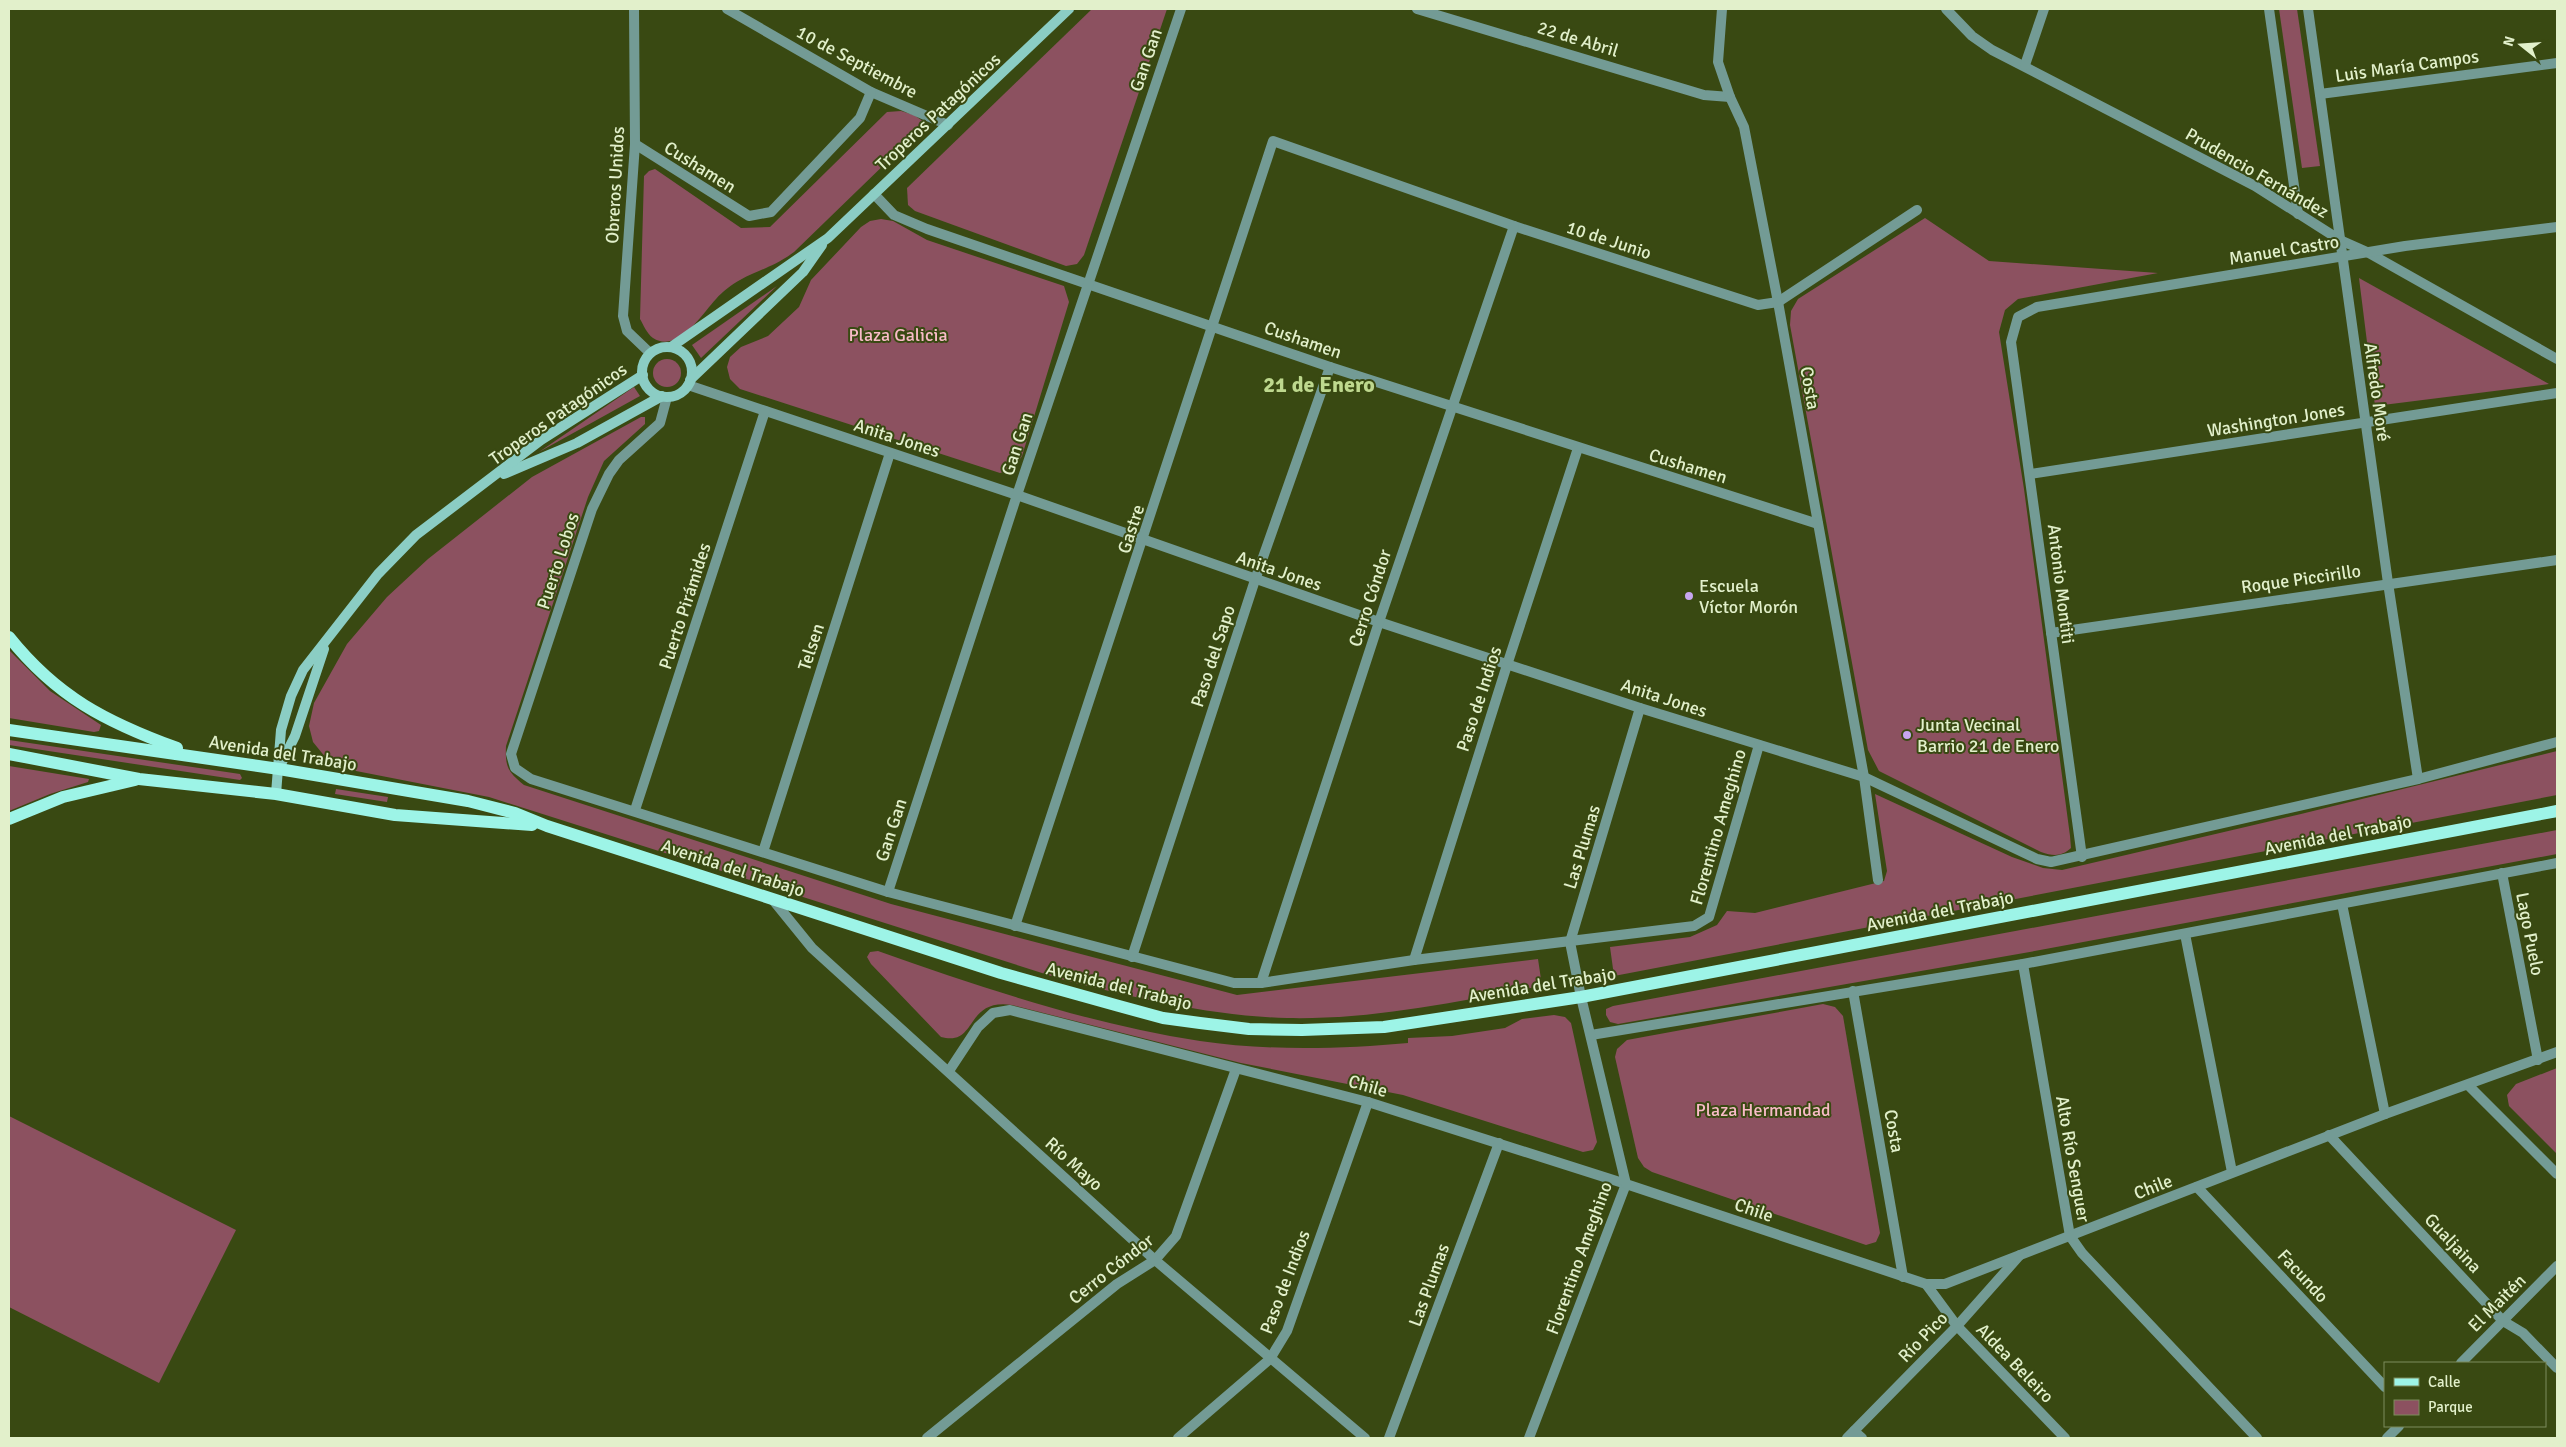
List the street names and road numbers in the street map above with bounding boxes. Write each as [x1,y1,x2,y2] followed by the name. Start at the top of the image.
[1535,16,1621,62] street label: 22 de Abril
[793,21,921,103] street label: 10 de Septiembre
[1125,26,1167,94] street label: Gan Gan
[2334,45,2480,87] street label: Luis María Campos
[871,48,1005,176] street label: Troperos Patagónicos
[2182,123,2332,223] street label: Prudencio Fernández
[601,126,629,244] street label: Obreros Unidos
[660,136,740,198] street label: Cushamen
[1564,216,1654,264] street label: 10 de Junio
[2227,230,2341,270] street label: Manuel Castro
[1261,316,1345,364] street label: Cushamen
[2359,341,2395,443] street label: Alfredo Moré
[485,358,631,470] street label: Troperos Patagónicos
[1795,365,1825,411] street label: Costa
[2206,398,2347,442] street label: Washington Jones
[996,410,1038,478] street label: Gan Gan
[851,414,943,462] street label: Anita Jones
[1646,444,1730,488] street label: Cushamen
[1113,502,1149,556] street label: Gastre
[532,510,584,612] street label: Puerto Lobos
[2043,523,2079,645] street label: Antonio Montiti
[654,540,716,672] street label: Puerto Pirámides
[1233,546,1325,596] street label: Anita Jones
[1344,546,1396,650] street label: Cerro Cóndor
[2240,560,2362,598] street label: Roque Piccirillo
[1186,602,1240,710] street label: Paso del Sapo
[793,621,829,673] street label: Telsen
[1452,643,1506,754] street label: Paso de Indios
[1618,674,1710,722] street label: Anita Jones
[207,730,359,776] street label: Avenida del Trabajo
[1685,747,1751,907] street label: Florentino Ameghino
[870,796,912,864] street label: Gan Gan
[1559,802,1605,892] street label: Las Plumas
[2263,810,2413,860] street label: Avenida del Trabajo
[659,834,807,902] street label: Avenida del Trabajo
[1865,886,2015,936] street label: Avenida del Trabajo
[2511,891,2549,977] street label: Lago Puelo
[1044,957,1194,1015] street label: Avenida del Trabajo
[1466,962,1618,1008] street label: Avenida del Trabajo
[1346,1070,1390,1102] street label: Chile
[2051,1094,2095,1224] street label: Alto Río Senguer
[1879,1108,1909,1154] street label: Costa
[1041,1132,1107,1196] street label: Río Mayo
[2131,1170,2175,1204] street label: Chile
[1541,1179,1617,1337] street label: Florentino Ameghino
[1732,1193,1776,1227] street label: Chile
[2420,1209,2486,1277] street label: Gualjaina
[1255,1227,1315,1337] street label: Paso de Indios
[1064,1229,1158,1309] street label: Cerro Cóndor
[1404,1240,1454,1329] street label: Las Plumas
[2273,1245,2333,1307] street label: Facundo
[2463,1269,2531,1337] street label: El Maitén
[1894,1307,1952,1367] street label: Río Pico
[1972,1319,2058,1407] street label: Aldea Beleiro

